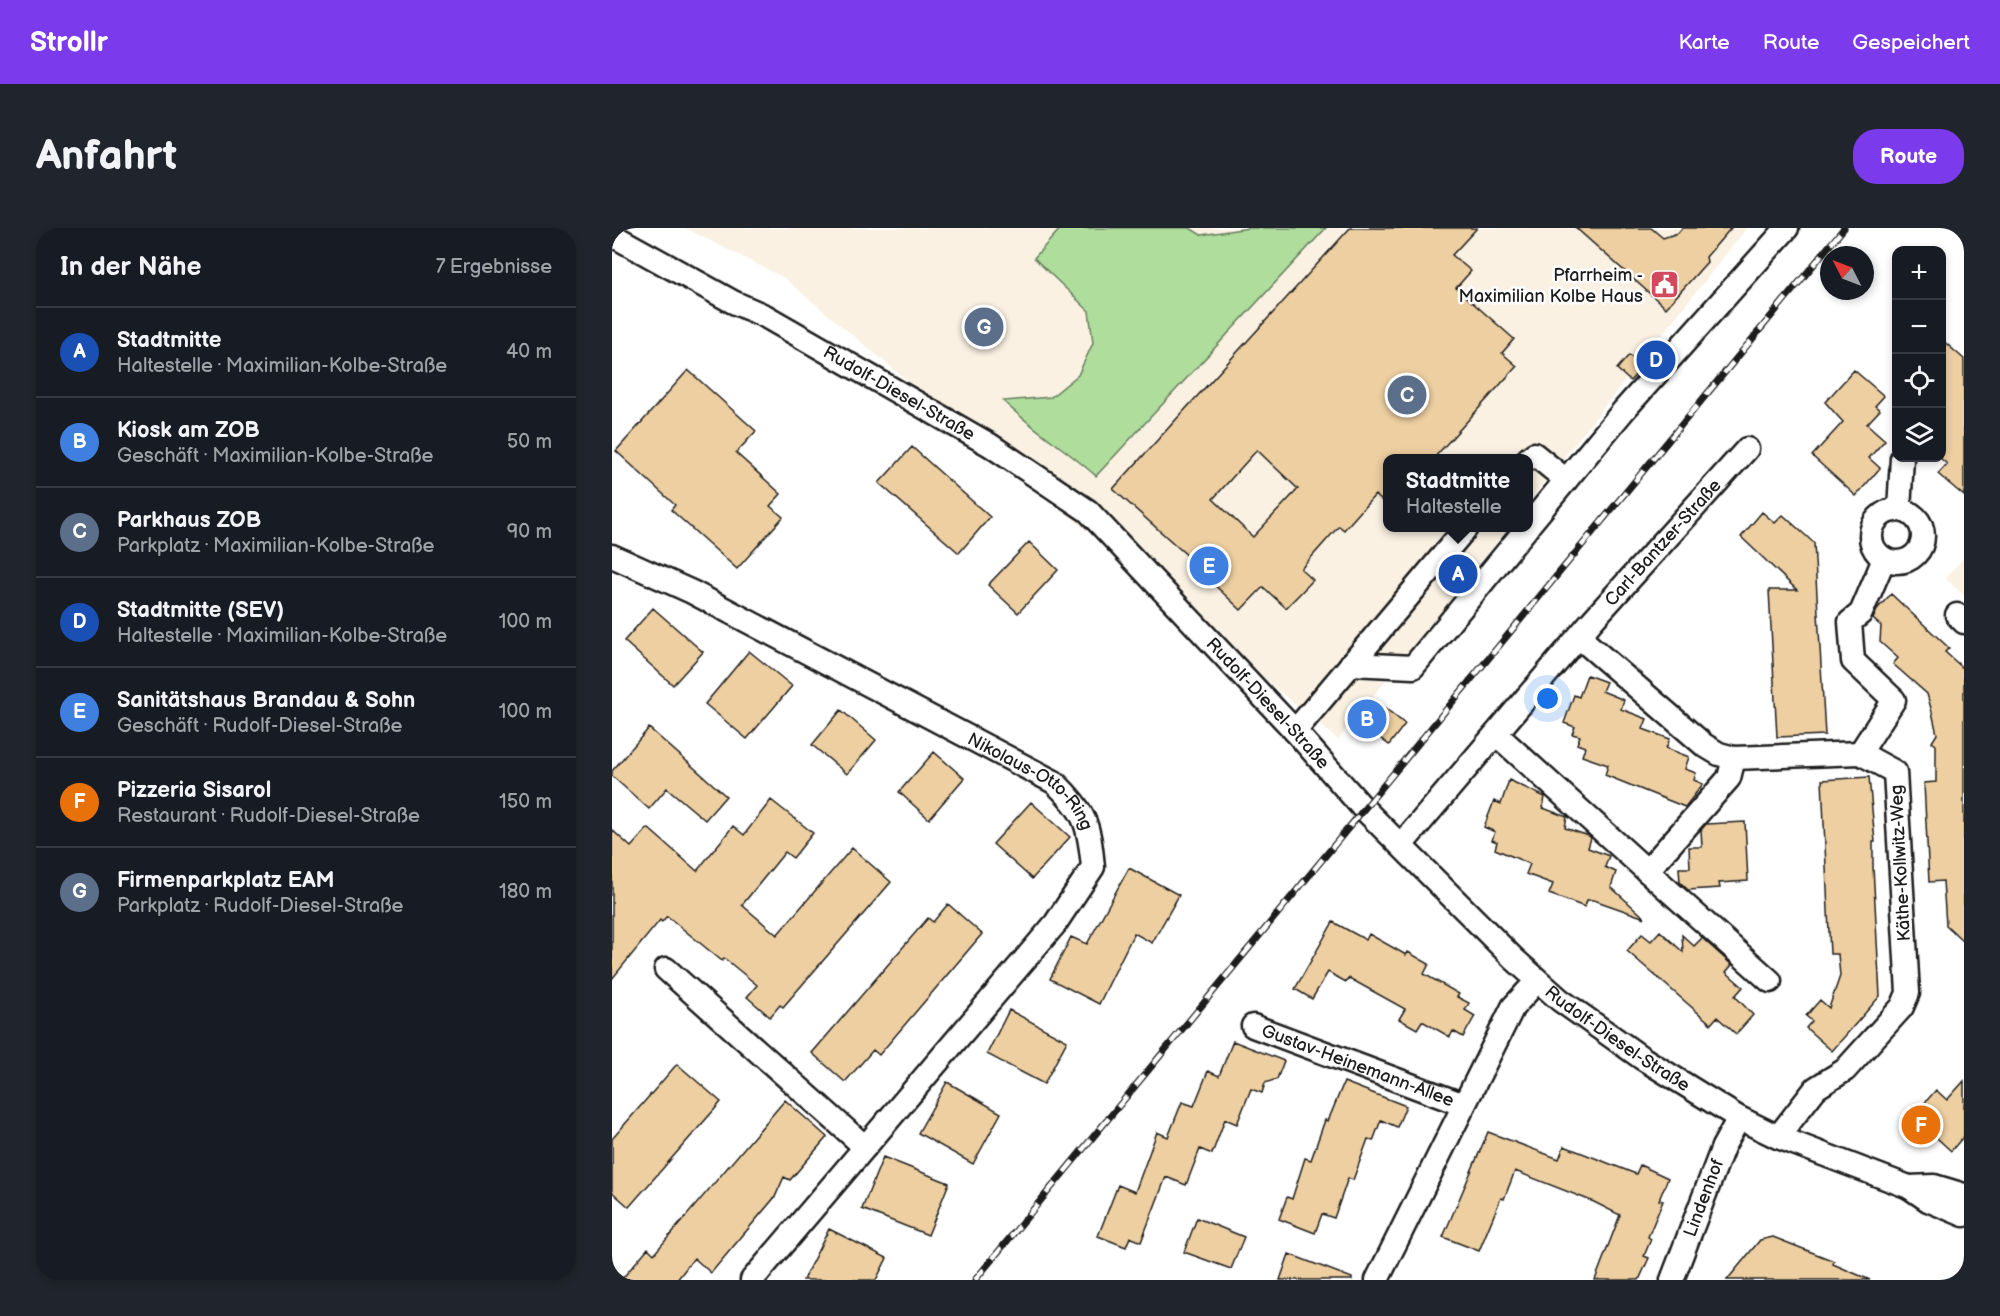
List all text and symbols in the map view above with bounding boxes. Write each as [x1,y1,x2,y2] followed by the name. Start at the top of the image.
[30,26,108,59] text: Strollr
[1678,30,1730,55] text: Karte
[1763,30,1819,55] text: Route
[1852,30,1970,55] text: Gespeichert
[1853,129,1964,184] button: Route
[36,131,177,182] text: Anfahrt
[1820,246,1874,300] north arrow
[1892,246,1946,462] map controls
[1892,246,1946,300] button: +
[60,252,202,283] text: In der Nähe
[436,255,552,279] text: 7 Ergebnisse
[1459,265,1643,307] place label: Pfarrheim - Maximilian Kolbe Haus
[1648,269,1680,301] public building icon: Pfarrheim - Maximilian Kolbe Haus
[1892,300,1946,354] button: −
[964,304,1004,350] pin: G
[117,327,221,354] text: Stadtmitte
[1636,338,1676,382] pin: D
[73,340,86,364] text: A
[506,340,552,364] text: 40 m
[819,342,979,445] street label: Rudolf-Diesel-Straße
[117,354,447,378] text: Haltestelle · Maximilian-Kolbe-Straße
[1892,354,1946,408] button: locate
[1388,372,1426,418] pin: C
[1892,408,1946,462] button: layers
[117,417,260,444] text: Kiosk am ZOB
[72,430,87,454] text: B
[507,430,552,454] text: 50 m
[117,444,433,468] text: Geschäft · Maximilian-Kolbe-Straße
[1383,454,1533,532] popup
[1406,468,1510,495] text: Stadtmitte
[1601,475,1726,611] street label: Carl-Bantzer-Straße
[1406,495,1502,519] text: Haltestelle
[117,507,261,534] text: Parkhaus ZOB
[72,520,87,544] text: C
[507,520,552,544] text: 90 m
[117,534,434,558] text: Parkplatz · Maximilian-Kolbe-Straße
[1190,544,1228,588] pin: E
[1438,552,1478,596] pin: A
[117,597,284,624] text: Stadtmitte (SEV)
[73,610,86,634] text: D
[499,610,552,634] text: 100 m
[117,624,447,648] text: Haltestelle · Maximilian-Kolbe-Straße
[1202,633,1334,774] street label: Rudolf-Diesel-Straße
[1533,684,1562,713] your location
[117,687,415,714] text: Sanitätshaus Brandau & Sohn
[1348,696,1386,742] pin: B
[73,700,86,724] text: E
[499,700,552,724] text: 100 m
[117,714,402,738] text: Geschäft · Rudolf-Diesel-Straße
[964,729,1097,833] street label: Nikolaus-Otto-Ring
[117,777,271,804] text: Pizzeria Sisarol
[1886,784,1915,942] street label: Käthe-Kollwitz-Weg
[73,790,86,814] text: F
[499,790,552,814] text: 150 m
[117,804,420,828] text: Restaurant · Rudolf-Diesel-Straße
[117,867,335,894] text: Firmenparkplatz EAM
[72,880,87,904] text: G
[499,880,552,904] text: 180 m
[117,894,403,918] text: Parkplatz · Rudolf-Diesel-Straße
[1540,982,1694,1096] street label: Rudolf-Diesel-Straße
[1259,1020,1457,1111] street label: Gustav-Heinemann-Allee
[1902,1102,1940,1148] pin: F
[1680,1156,1729,1240] street label: Lindenhof

